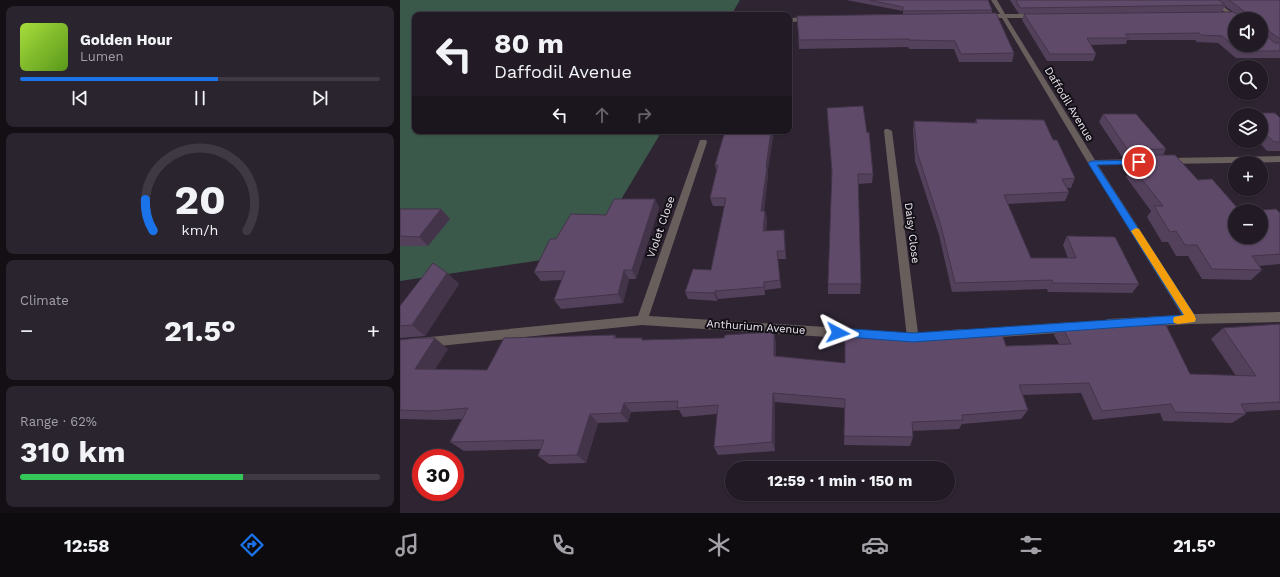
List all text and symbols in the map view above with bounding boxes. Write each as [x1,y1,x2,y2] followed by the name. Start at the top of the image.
[1228,12,1268,244] map controls
[1228,12,1268,52] button: sound
[494,27,564,60] text: 80 m
[428,28,480,80] icon: left
[80,31,172,49] text: Golden Hour
[80,49,124,64] text: Lumen
[1228,60,1268,100] button: search
[494,61,632,82] text: Daffodil Avenue
[1042,65,1096,143] street label: Daffodil Avenue
[69,87,91,109] icon: previous
[189,87,211,109] icon: pause
[309,87,331,109] icon: next
[549,104,571,126] icon: left
[591,104,613,126] icon: ahead
[633,104,655,126] icon: right
[1228,108,1268,148] button: layers
[1122,145,1156,179] pin
[1128,151,1150,173] icon: arrive
[1228,156,1268,196] button: +
[174,175,226,224] text: 20
[644,195,678,259] street label: Violet Close
[902,202,922,264] street label: Daisy Close
[1228,204,1268,244] button: −
[182,222,218,238] text: km/h
[20,293,69,308] text: Climate
[817,312,859,354] position arrow
[164,313,236,348] text: 21.5°
[706,317,806,337] street label: Anthurium Avenue
[20,318,33,343] text: −
[367,318,380,343] text: +
[20,414,97,429] text: Range · 62%
[20,434,126,469] text: 310 km
[412,449,464,501] speed limit sign: 30
[768,472,912,490] text: 12:59 · 1 min · 150 m
[238,531,266,559] icon: directions
[393,531,421,559] icon: music
[549,531,577,559] icon: phone
[705,531,733,559] icon: climate
[861,531,889,559] icon: car
[1017,531,1045,559] icon: filters
[64,535,110,556] text: 12:58
[1173,535,1216,556] text: 21.5°

